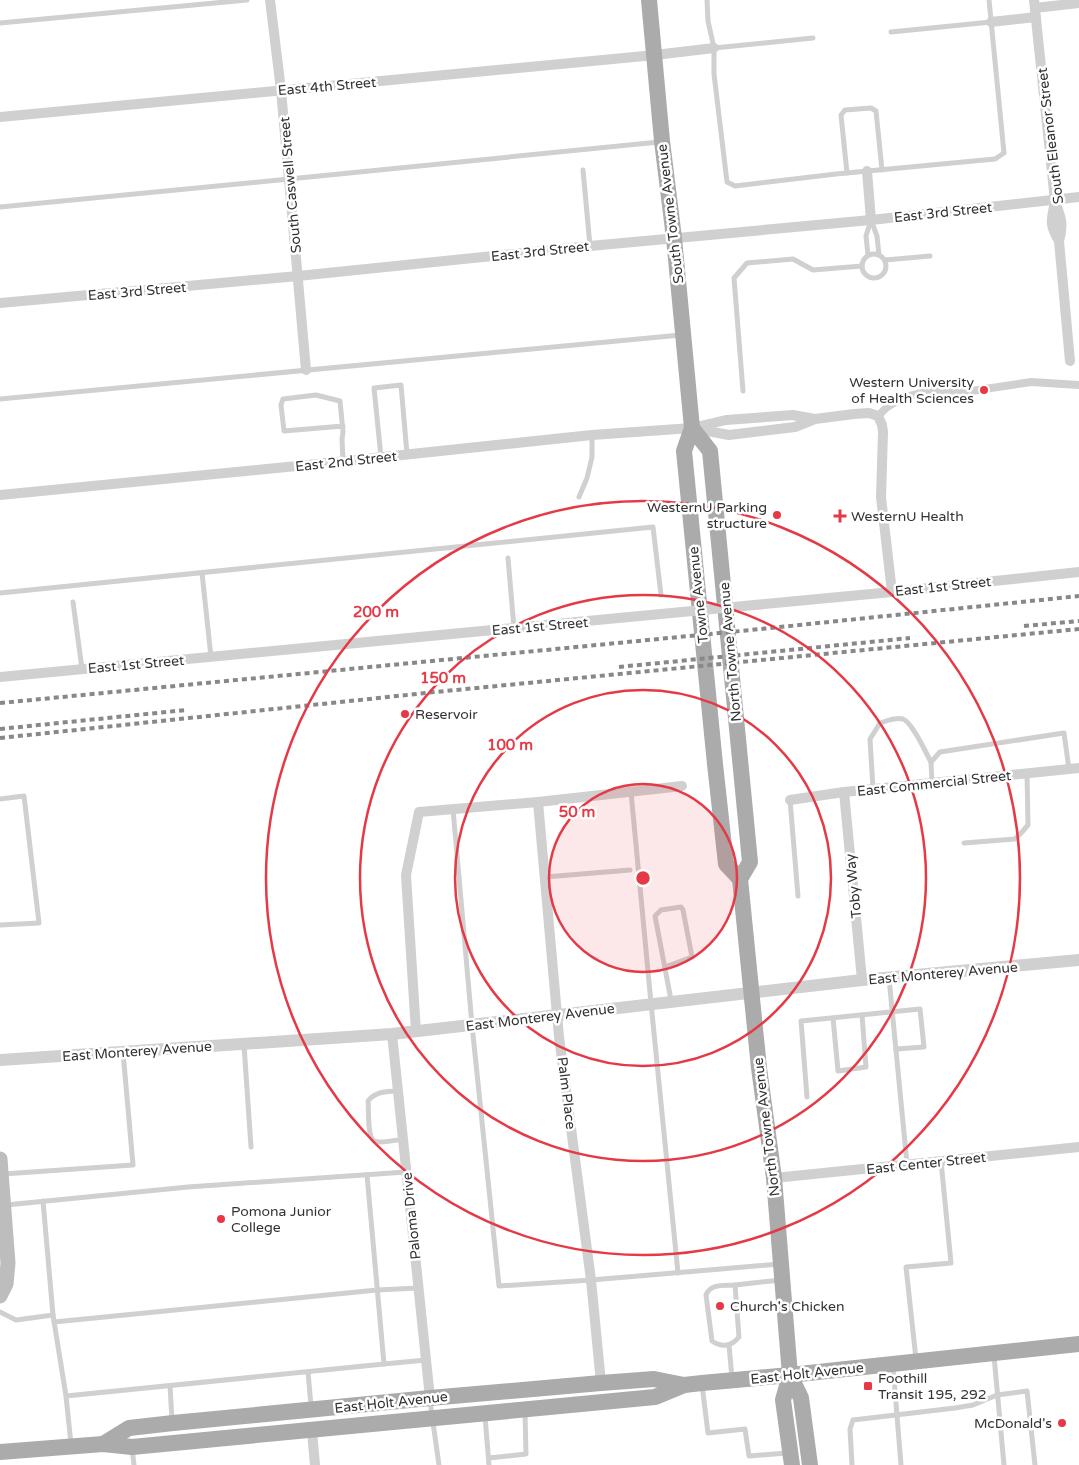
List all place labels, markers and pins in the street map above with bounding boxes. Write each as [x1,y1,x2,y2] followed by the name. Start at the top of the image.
[849,374,974,407] place label: Western University of Health Sciences
[978,384,990,396] marker: Western University of Health Sciences
[647,499,767,532] place label: WesternU Parking structure
[851,508,964,525] place label: WesternU Health
[771,509,783,521] marker: WesternU Parking structure
[833,509,847,523] marker: WesternU Health
[415,706,478,723] place label: Reservoir
[399,708,411,720] marker: Reservoir
[634,869,652,887] centre of rings
[231,1203,332,1236] place label: Pomona Junior College
[215,1213,227,1225] marker: Pomona Junior College
[730,1298,845,1315] place label: Church's Chicken
[714,1300,726,1312] marker: Church's Chicken
[878,1370,987,1403] place label: Foothill Transit 195, 292
[862,1380,874,1392] marker: Foothill Transit 195, 292
[974,1415,1052,1432] place label: McDonald's
[1056,1417,1068,1429] marker: McDonald's

